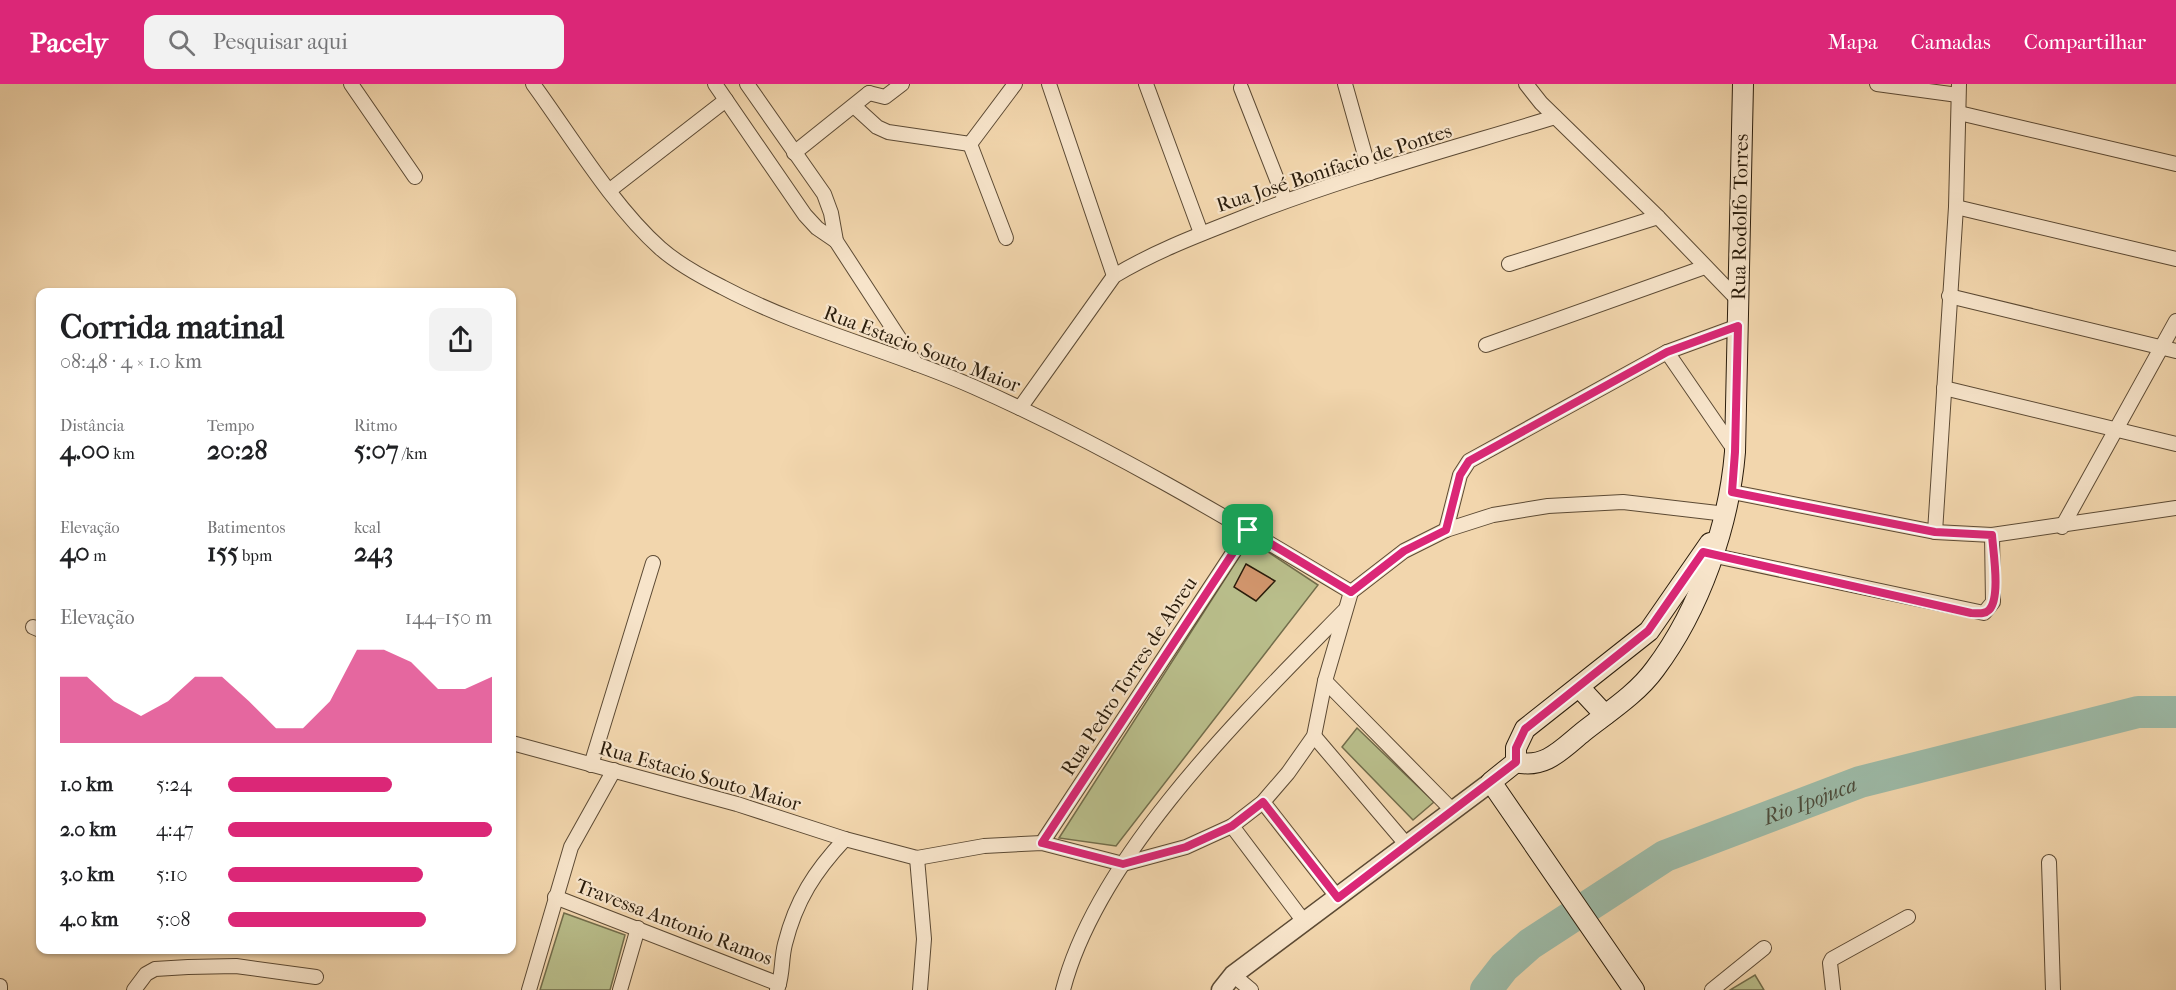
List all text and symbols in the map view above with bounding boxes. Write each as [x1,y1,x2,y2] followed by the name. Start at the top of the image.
[144,15,564,69] search box
[30,26,108,59] text: Pacely
[165,26,198,59] icon: search
[213,29,348,55] text: Pesquisar aqui
[1828,30,1878,54] text: Mapa
[1911,30,1991,54] text: Camadas
[2024,30,2146,54] text: Compartilhar
[1214,119,1454,217] street label: Rua José Bonifacio de Pontes
[1727,134,1753,300] street label: Rua Rodolfo Torres
[820,301,1024,397] street label: Rua Estacio Souto Maior
[60,308,284,347] text: Corrida matinal
[429,308,492,371] button: share
[60,350,202,373] text: 08:48 · 4 × 1.0 km
[60,416,124,435] text: Distância
[207,416,254,435] text: Tempo
[354,416,397,435] text: Ritmo
[60,435,110,466] text: 4.00
[207,435,267,466] text: 20:28
[354,435,398,466] text: 5:07
[110,444,135,463] text: km
[398,444,427,463] text: /km
[1222,504,1273,555] pin
[1231,513,1264,546] icon: arrive
[60,518,120,537] text: Elevação
[207,518,285,537] text: Batimentos
[354,518,381,537] text: kcal
[60,537,90,568] text: 40
[207,537,239,568] text: 155
[354,537,393,568] text: 243
[90,546,106,565] text: m
[239,546,272,565] text: bpm
[1056,572,1202,780] street label: Rua Pedro Torres de Abreu
[60,606,135,629] text: Elevação
[405,606,492,629] text: 144–150 m
[596,736,804,816] street label: Rua Estacio Souto Maior
[1758,772,1860,830] water label: Rio Ipojuca
[60,773,113,796] text: 1.0 km
[156,773,192,796] text: 5:24
[60,818,116,841] text: 2.0 km
[156,818,194,841] text: 4:47
[60,863,114,886] text: 3.0 km
[156,863,188,886] text: 5:10
[572,874,776,970] street label: Travessa Antonio Ramos
[60,908,118,931] text: 4.0 km
[156,908,191,931] text: 5:08

